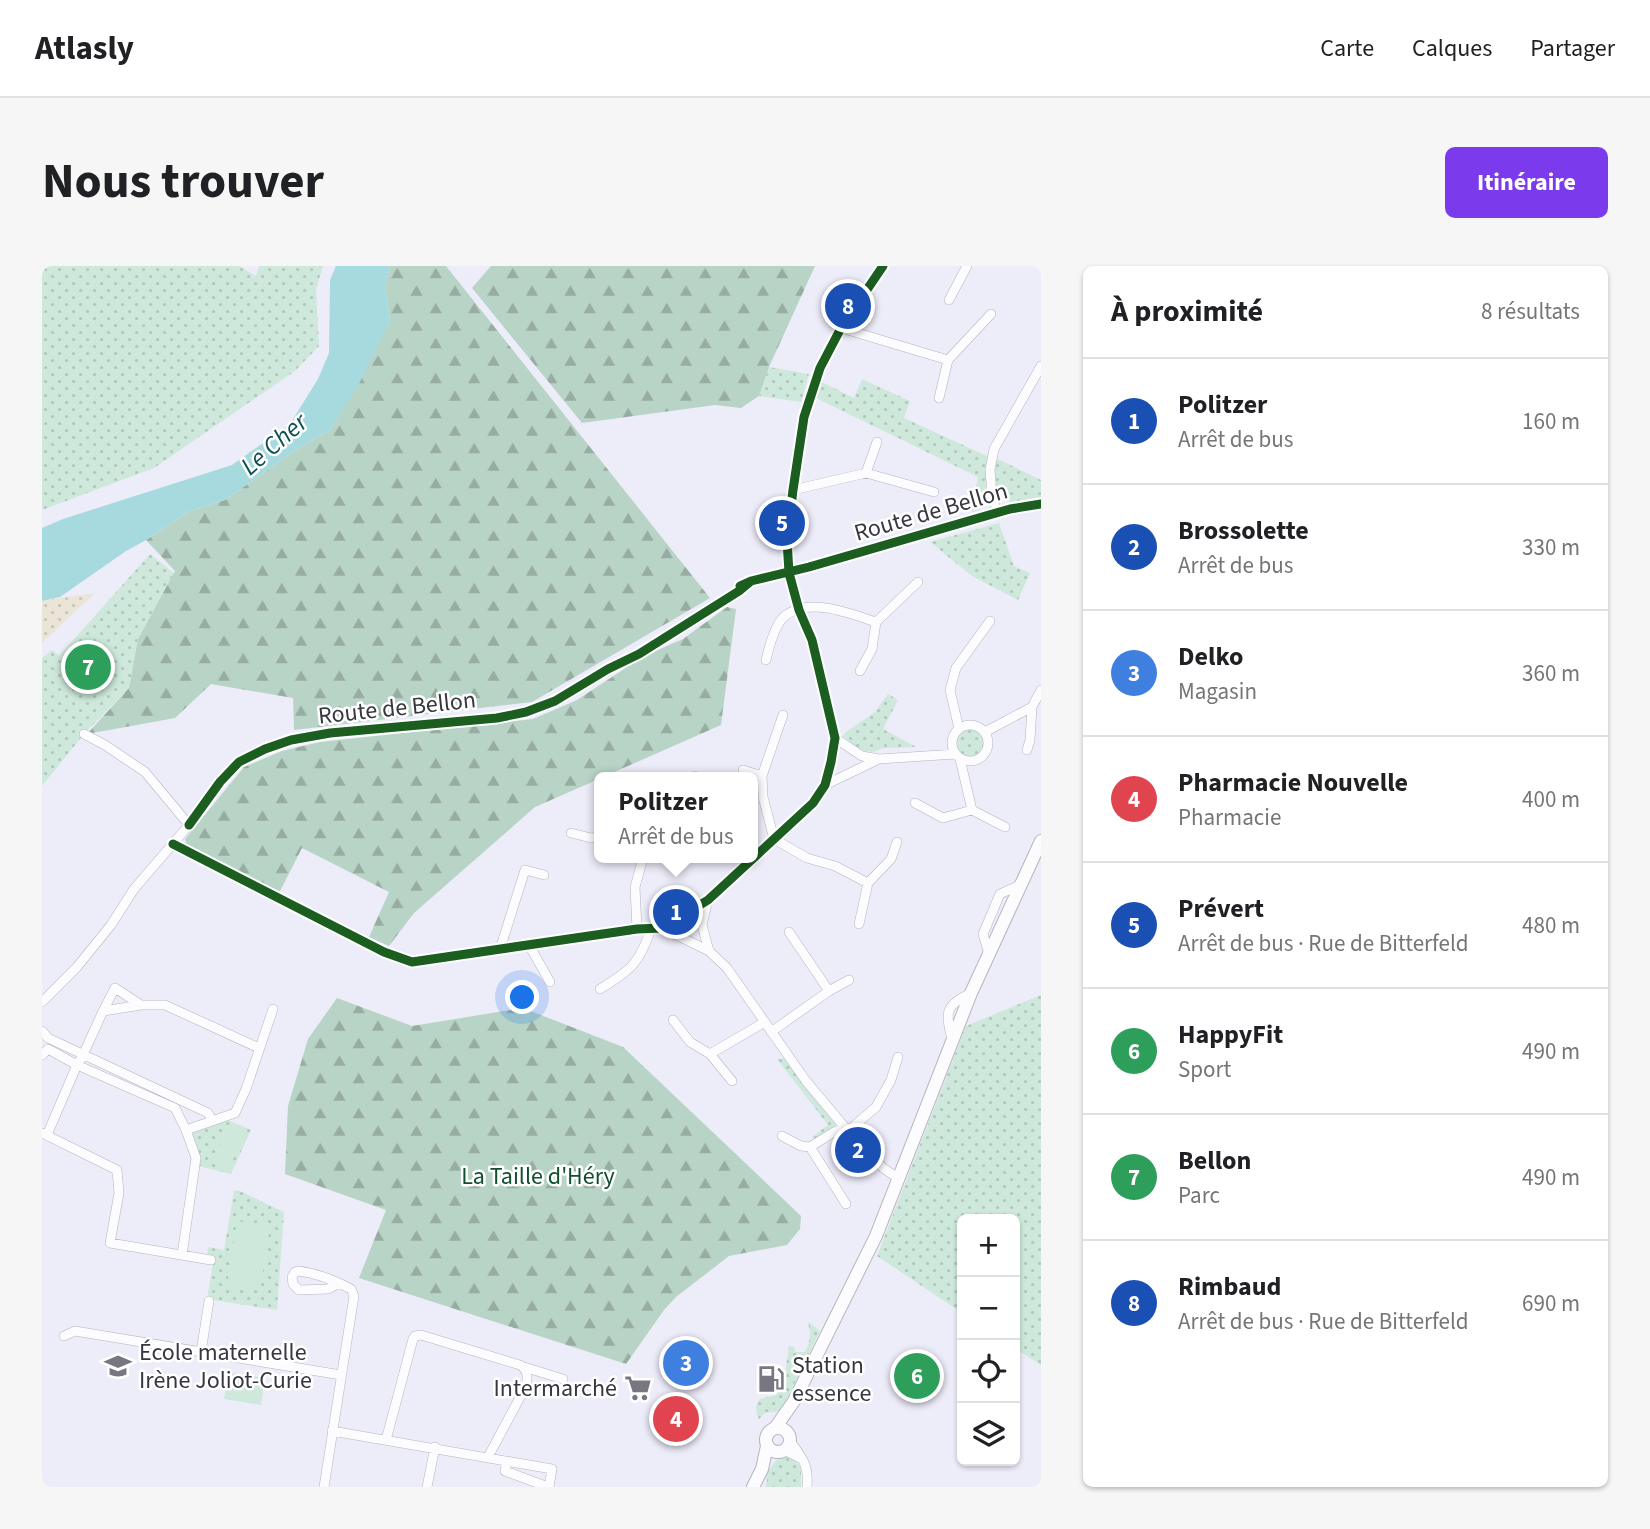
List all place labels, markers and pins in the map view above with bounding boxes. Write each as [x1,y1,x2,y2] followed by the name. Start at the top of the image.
[825,280,871,332] pin: 8
[759,497,805,549] pin: 5
[65,641,111,693] pin: 7
[653,886,699,938] pin: 1
[835,1124,881,1176] pin: 2
[139,1335,312,1398] place label: École maternelle Irène Joliot-Curie
[663,1337,709,1389] pin: 3
[792,1348,871,1411] place label: Station essence
[894,1350,940,1402] pin: 6
[103,1351,133,1381] school or university icon: École maternelle Irène Joliot-Curie
[756,1364,786,1394] fuel station icon: Station essence
[494,1371,617,1406] place label: Intermarché
[623,1373,653,1403] supermarket icon: Intermarché
[653,1393,699,1445] pin: 4

